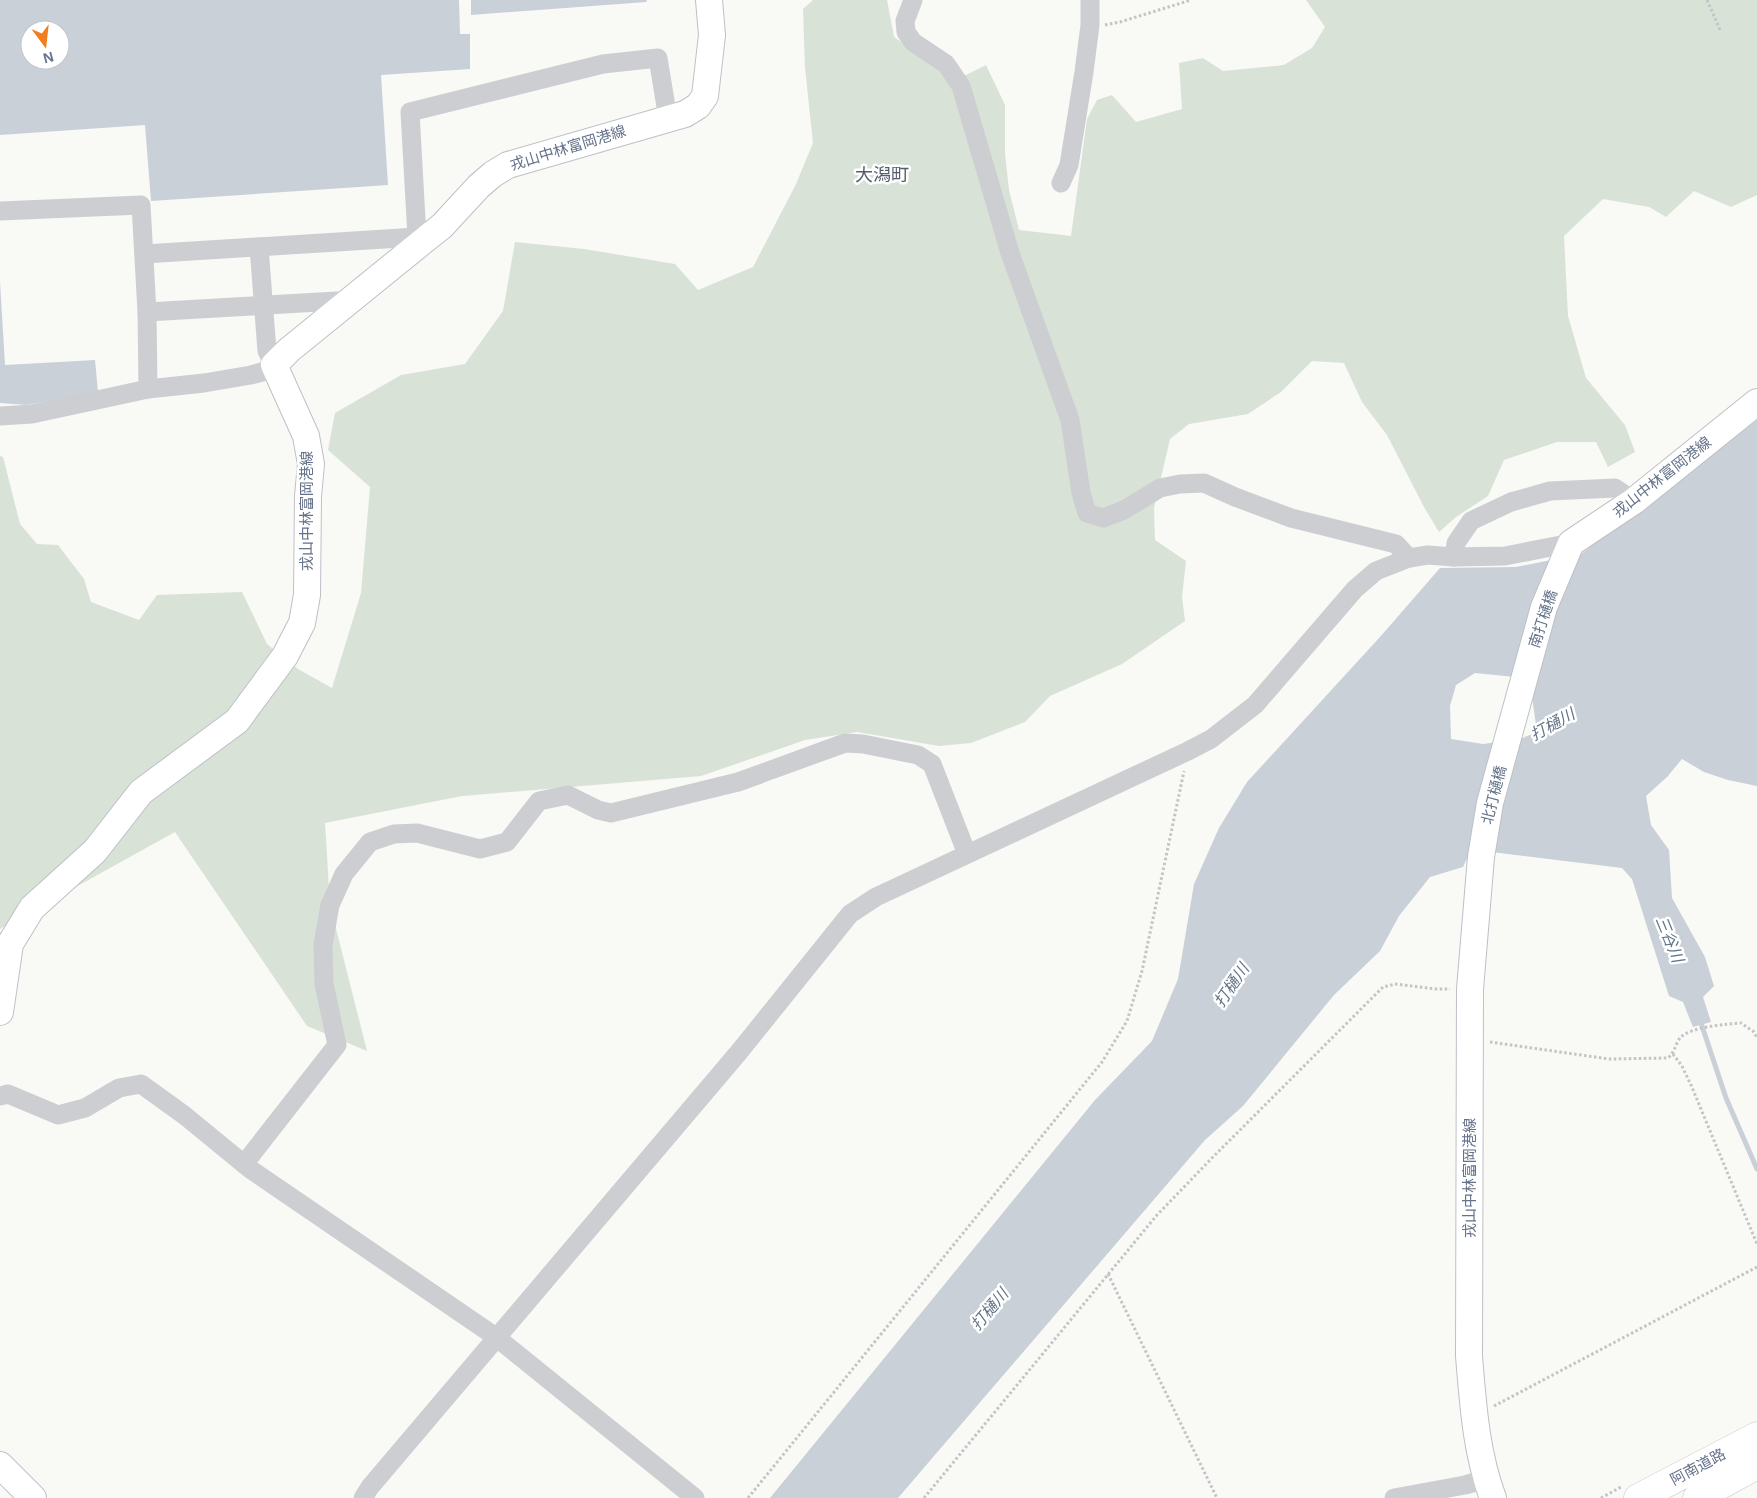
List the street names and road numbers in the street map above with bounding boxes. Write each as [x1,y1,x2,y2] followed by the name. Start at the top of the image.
[508,122,628,173] street label: 戎山中林富岡港線
[1609,433,1714,520] street label: 戎山中林富岡港線
[298,451,315,571] street label: 戎山中林富岡港線
[1525,588,1560,650] street label: 南打樋橋
[1478,764,1509,826] street label: 北打樋橋
[1461,1118,1478,1238] street label: 戎山中林富岡港線
[1667,1445,1728,1488] street label: 阿南道路

